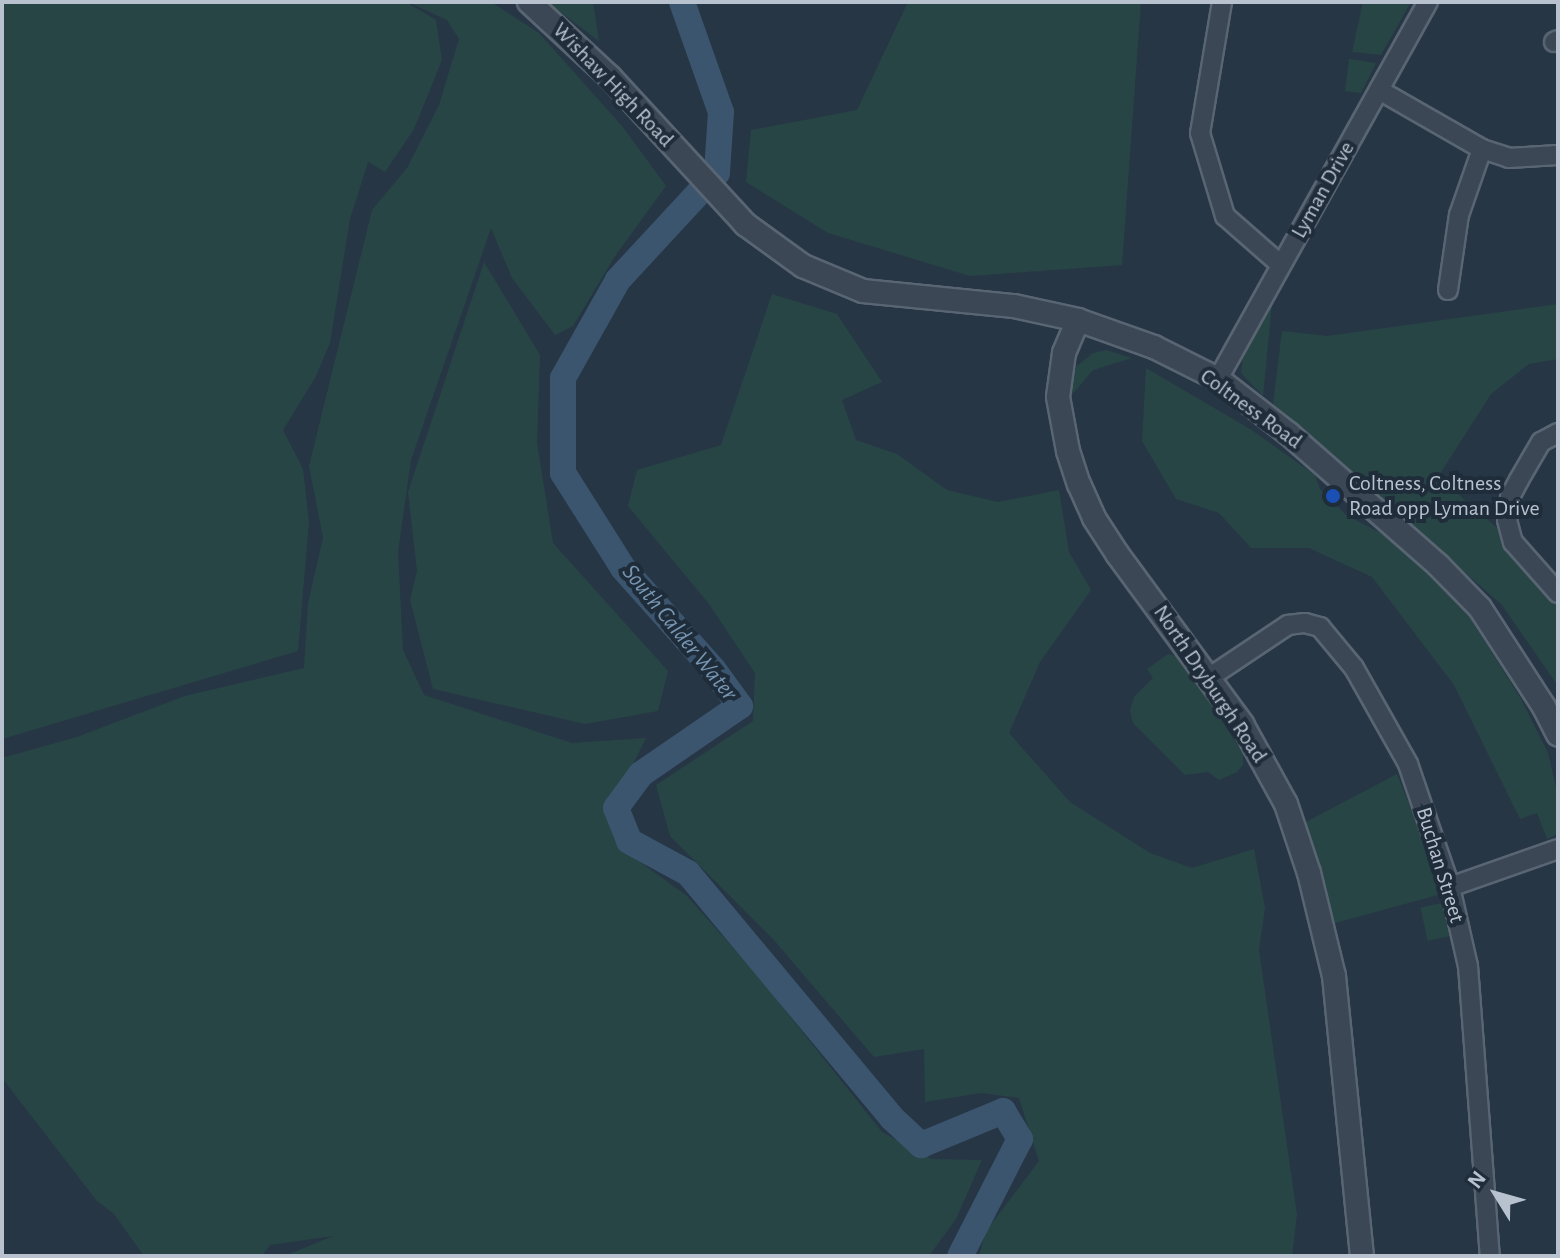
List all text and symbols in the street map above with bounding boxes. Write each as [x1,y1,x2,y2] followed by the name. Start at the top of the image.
[547,17,679,153] street label: Wishaw High Road
[1286,137,1360,243] street label: Lyman Drive
[1195,363,1307,455] street label: Coltness Road
[1349,470,1540,522] place label: Coltness, Coltness Road opp Lyman Drive
[1324,487,1342,505] marker: Coltness, Coltness Road opp Lyman Drive
[615,559,743,707] water label: South Calder Water
[1148,600,1272,768] street label: North Dryburgh Road
[1410,804,1470,926] street label: Buchan Street
[1456,1154,1536,1234] north arrow
[1463,1167,1490,1192] text: N

